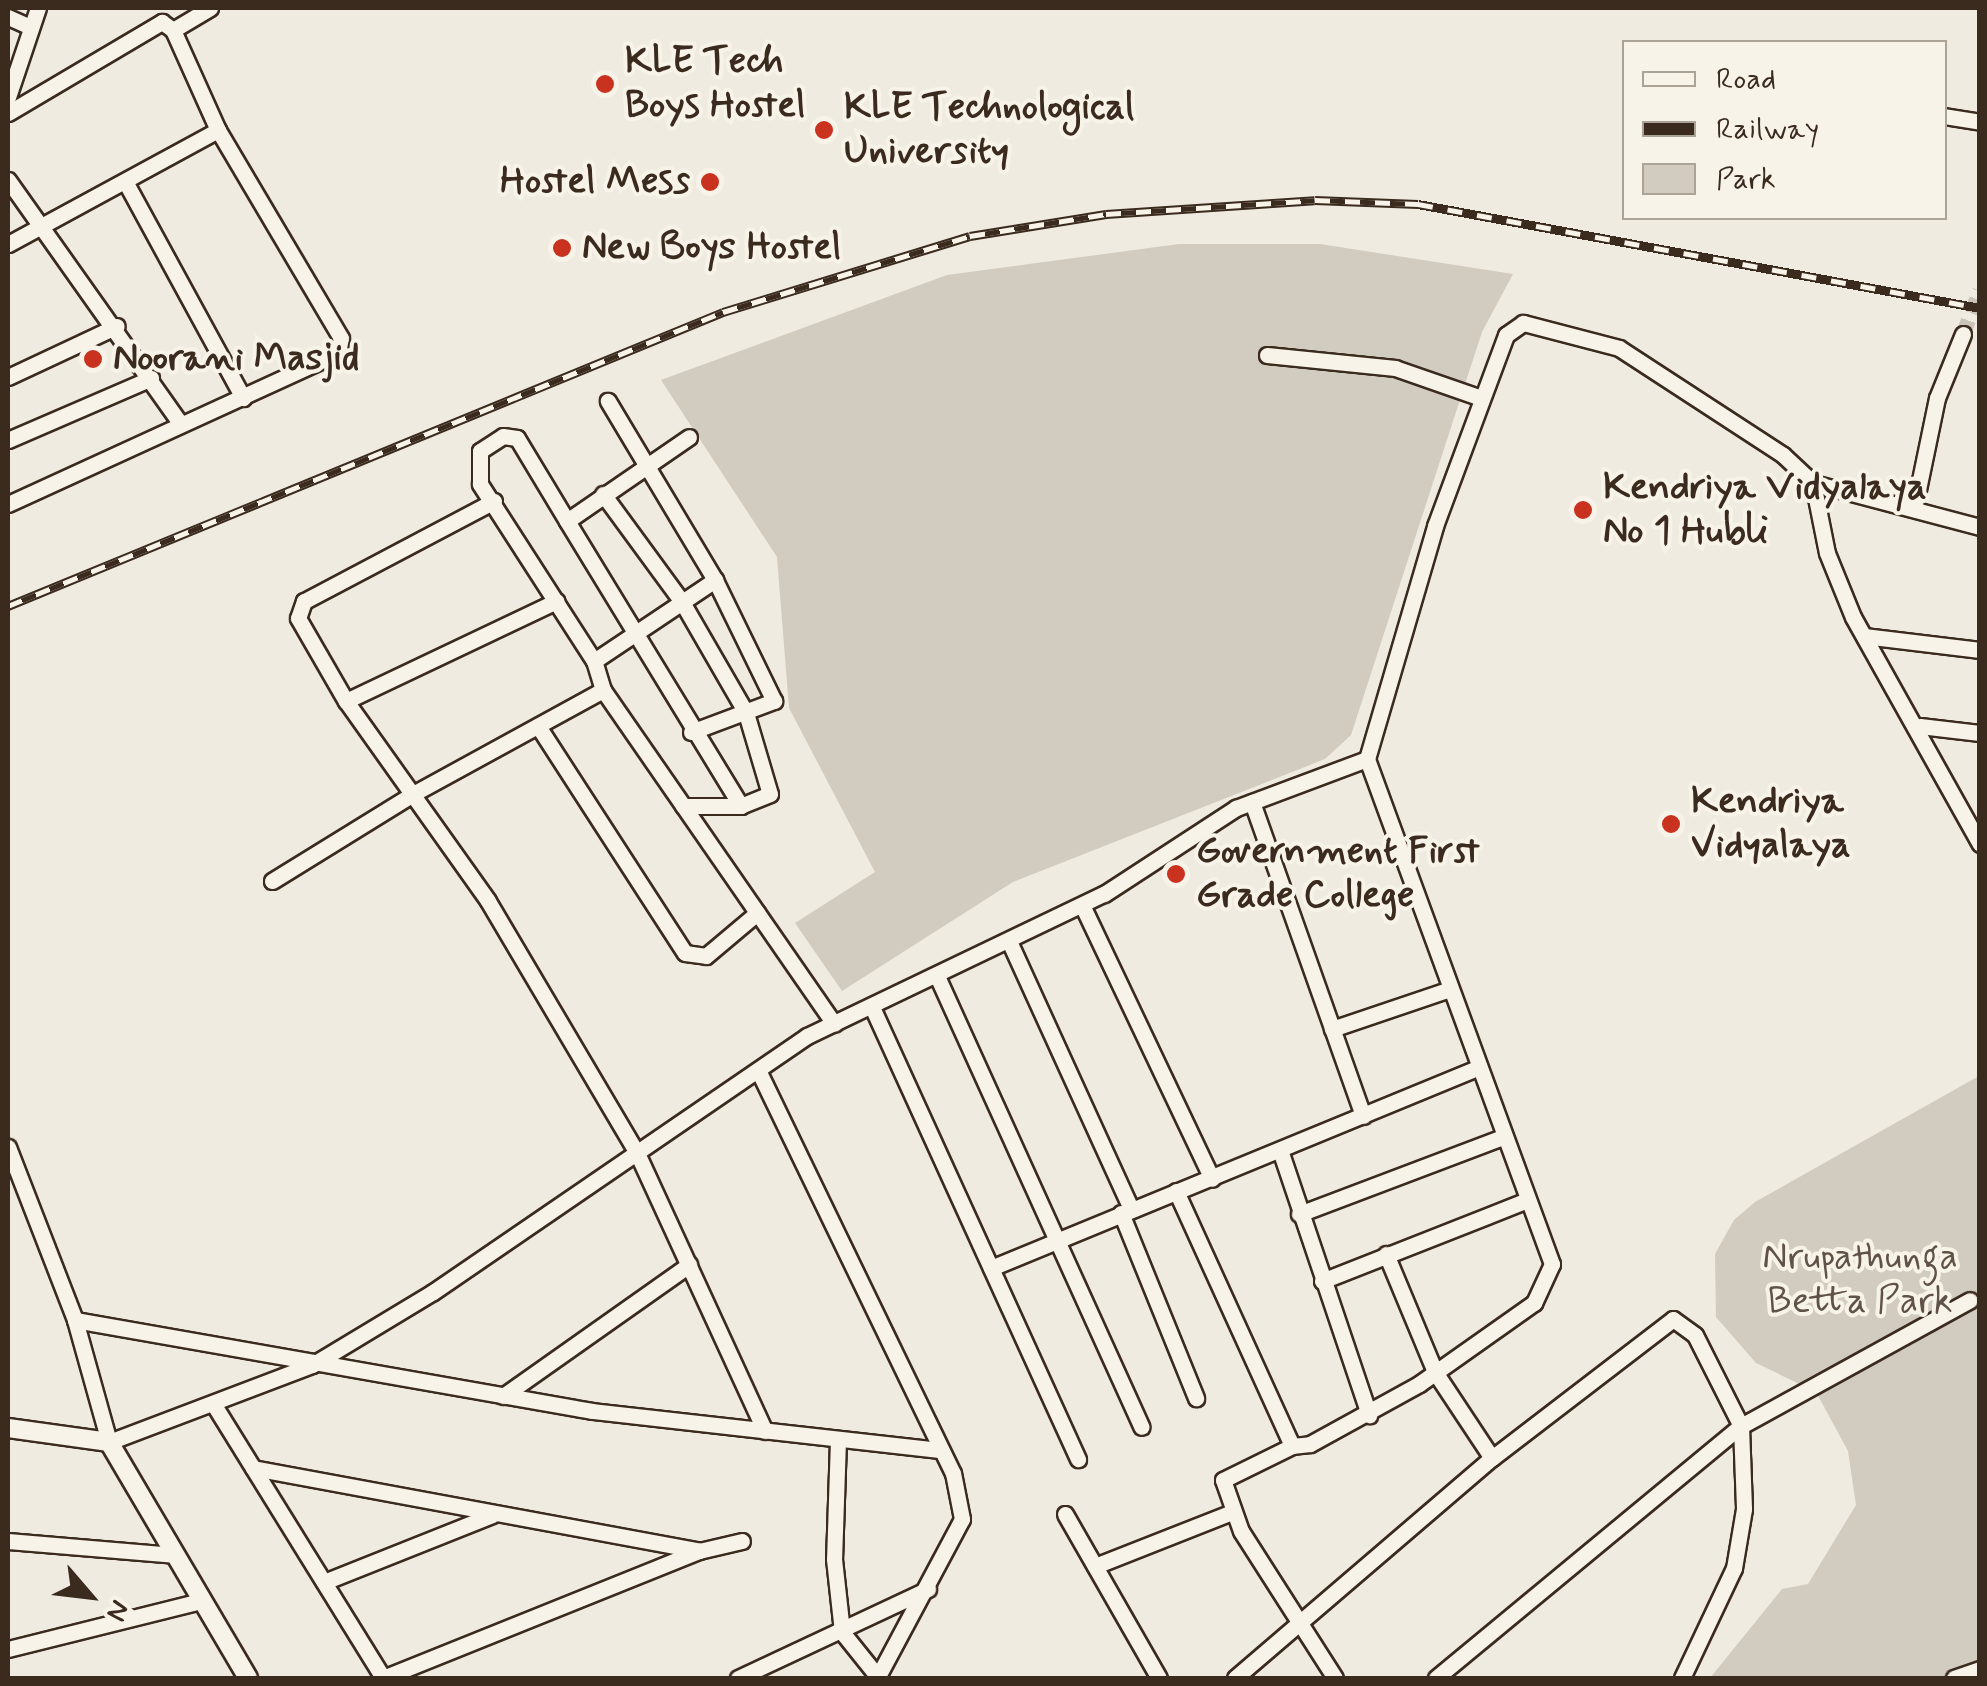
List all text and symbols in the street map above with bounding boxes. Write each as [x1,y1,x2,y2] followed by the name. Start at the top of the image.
[625,39,805,128] place label: KLE Tech Boys Hostel
[1622,40,1947,220] legend
[1716,60,1776,99] text: Road
[594,73,616,95] marker: KLE Tech Boys Hostel
[844,85,1126,174] place label: KLE Technological University
[1716,110,1819,149] text: Railway
[813,119,835,141] marker: KLE Technological University
[500,159,690,205] place label: Hostel Mess
[1716,160,1776,199] text: Park
[699,171,721,193] marker: Hostel Mess
[582,225,840,271] place label: New Boys Hostel
[551,237,573,259] marker: New Boys Hostel
[113,336,360,382] place label: Noorani Masjid
[82,348,104,370] marker: Noorani Masjid
[1603,465,1925,554] place label: Kendriya Vidyalaya No 1 Hubli
[1572,499,1594,521] marker: Kendriya Vidyalaya No 1 Hubli
[1691,779,1851,868] place label: Kendriya Vidyalaya
[1660,813,1682,835] marker: Kendriya Vidyalaya
[1196,829,1478,918] place label: Government First Grade College
[1165,863,1187,885] marker: Government First Grade College
[1762,1235,1958,1324] park label: Nrupathunga Betta Park
[40,1546,140,1646] north arrow
[96,1593,138,1627] text: N

